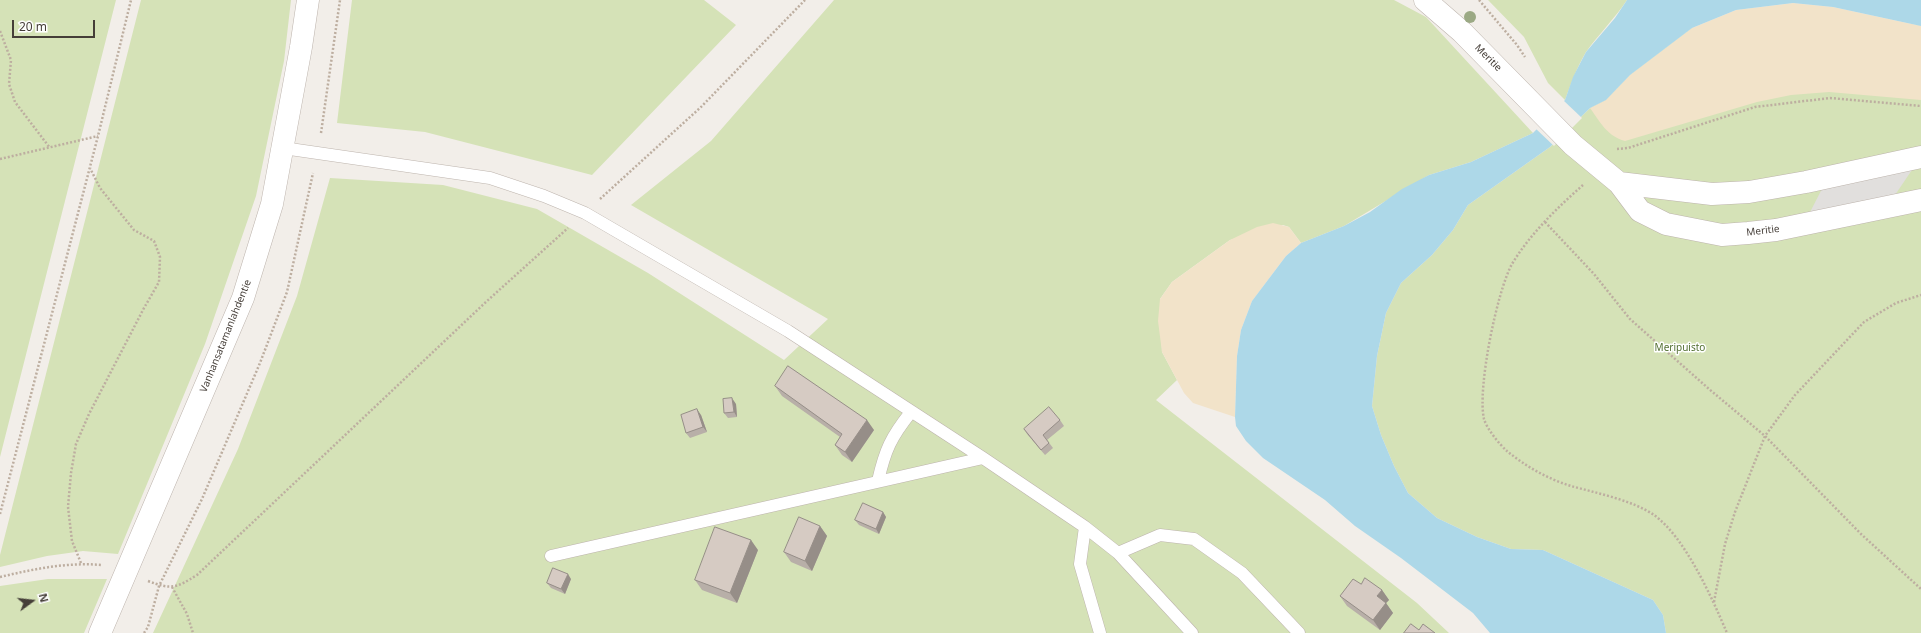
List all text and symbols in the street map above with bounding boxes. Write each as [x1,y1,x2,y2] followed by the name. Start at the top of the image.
[14,12,97,38] scale bar
[19,18,47,35] text: 20 m
[1472,42,1504,74] street label: Meritie
[1746,223,1780,239] street label: Meritie
[198,278,254,394] street label: Vanhansatamanlahdentie
[1655,342,1705,354] park label: Meripuisto
[12,581,52,621] north arrow
[36,591,52,604] text: N

